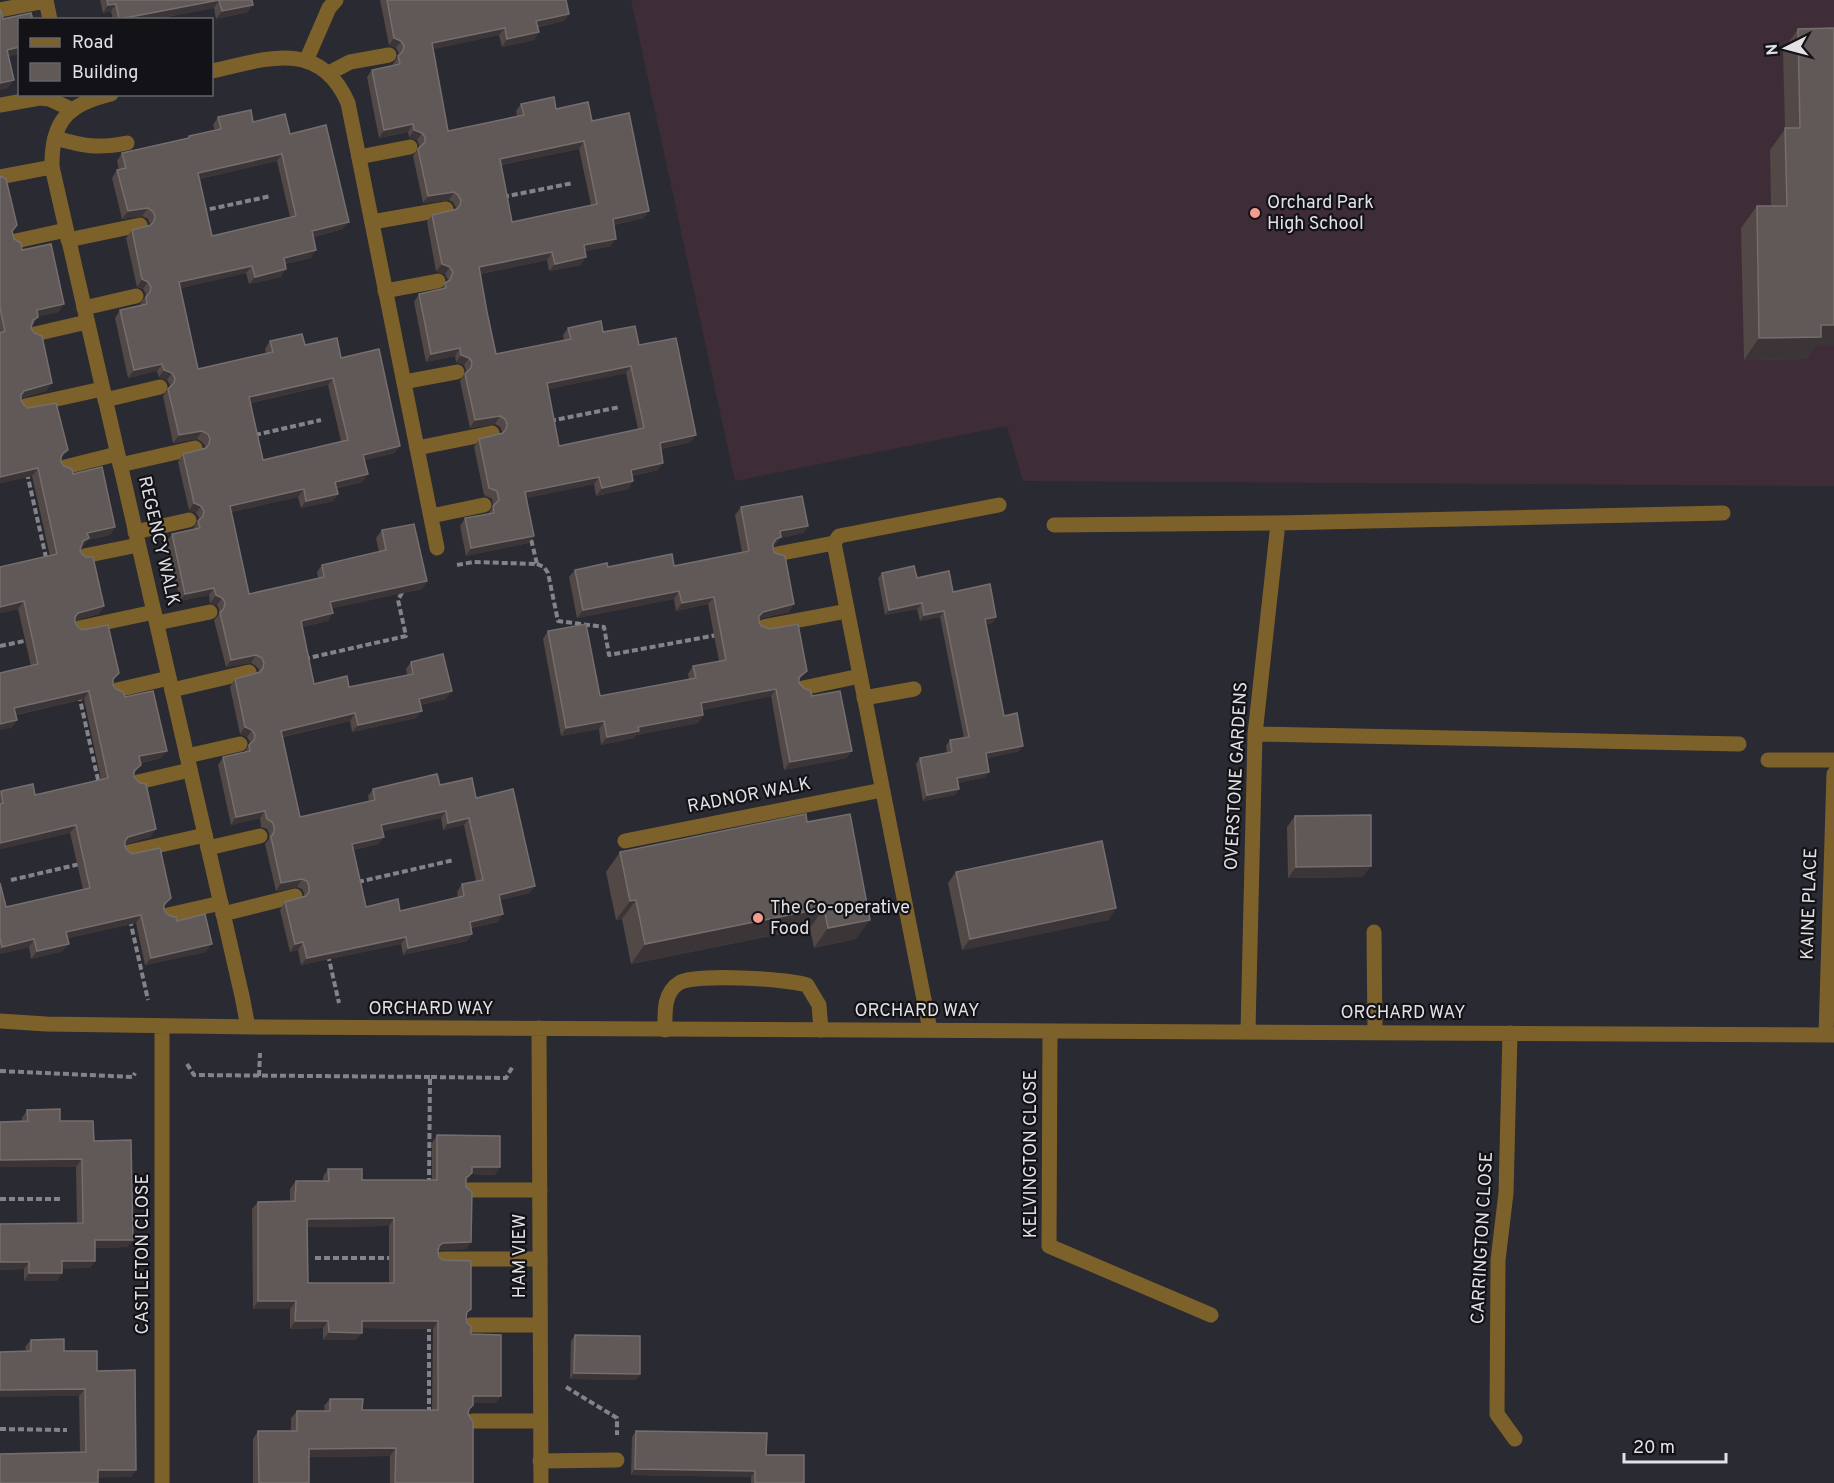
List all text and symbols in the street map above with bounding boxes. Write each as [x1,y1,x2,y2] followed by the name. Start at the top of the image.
[18,18,213,96] legend
[1756,18,1816,78] north arrow
[72,32,114,55] text: Road
[1763,43,1784,56] text: N
[72,62,138,85] text: Building
[1267,192,1374,236] place label: Orchard Park High School
[1248,206,1262,220] marker: Orchard Park High School
[132,474,184,608] street label: REGENCY WALK
[1221,681,1253,871] street label: OVERSTONE GARDENS
[685,773,813,819] street label: RADNOR WALK
[1797,848,1823,960] street label: KAINE PLACE
[770,897,910,941] place label: The Co-operative Food
[751,911,765,925] marker: The Co-operative Food
[368,998,494,1021] street label: ORCHARD WAY
[854,1000,980,1023] street label: ORCHARD WAY
[1340,1002,1466,1025] street label: ORCHARD WAY
[1020,1070,1043,1238] street label: KELVINGTON CLOSE
[1467,1151,1499,1325] street label: CARRINGTON CLOSE
[132,1174,155,1334] street label: CASTLETON CLOSE
[509,1214,532,1298] street label: HAM VIEW
[1624,1426,1726,1464] scale bar
[1633,1437,1675,1460] text: 20 m

